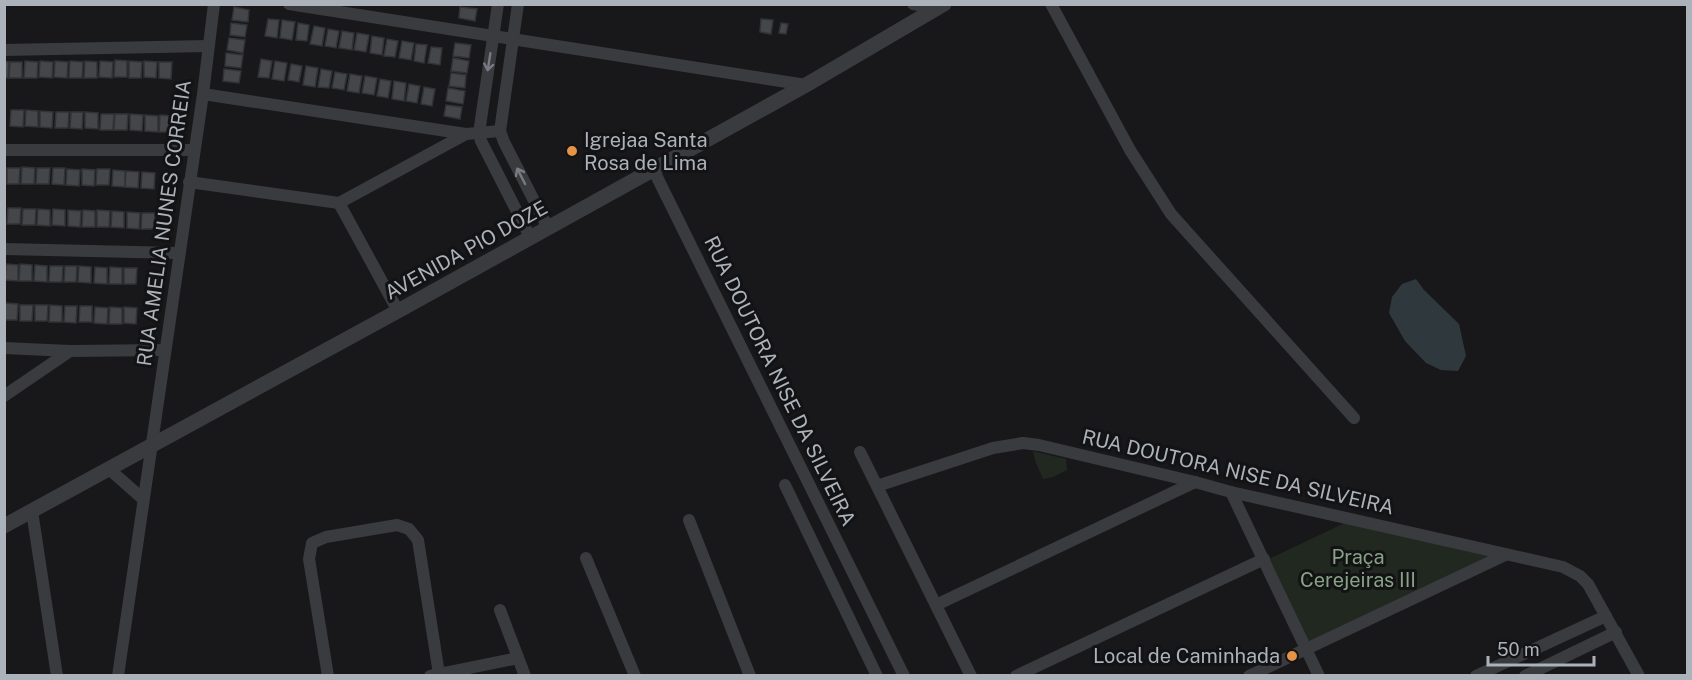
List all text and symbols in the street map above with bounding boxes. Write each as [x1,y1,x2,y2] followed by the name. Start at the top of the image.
[483,52,494,72] one-way arrow
[132,78,196,368] street label: RUA AMELIA NUNES CORREIA
[584,128,707,175] place label: Igrejaa Santa Rosa de Lima
[565,144,579,158] marker: Igrejaa Santa Rosa de Lima
[515,168,527,185] one-way arrow
[381,195,551,305] street label: AVENIDA PIO DOZE
[699,232,861,530] street label: RUA DOUTORA NISE DA SILVEIRA
[1080,424,1396,520] street label: RUA DOUTORA NISE DA SILVEIRA
[1300,545,1416,592] park label: Praça Cerejeiras III
[1488,629,1594,667] scale bar
[1497,639,1540,660] text: 50 m
[1093,644,1280,668] place label: Local de Caminhada
[1285,649,1299,663] marker: Local de Caminhada

